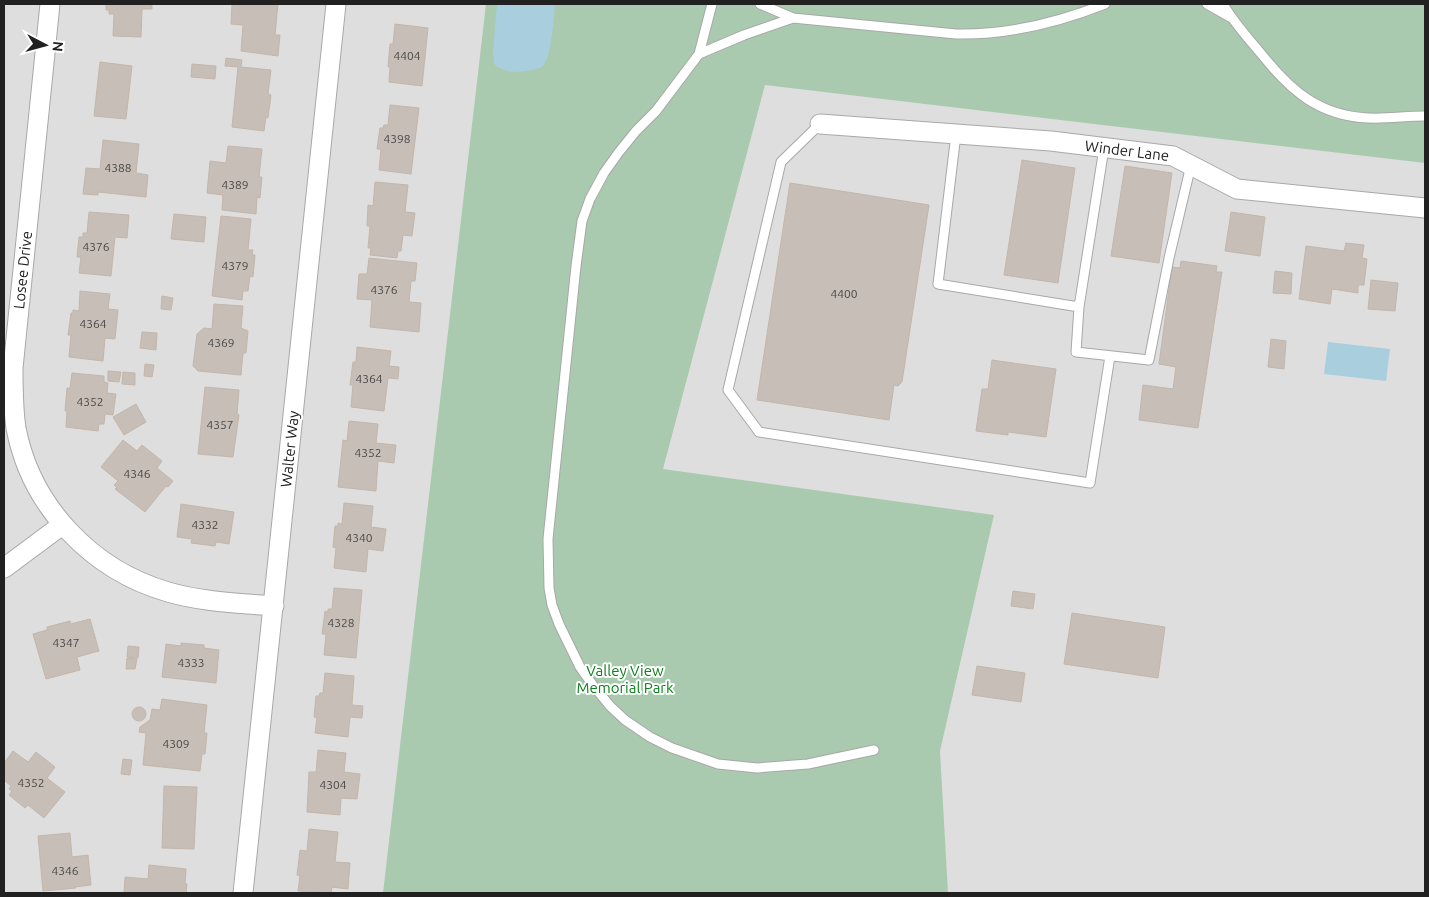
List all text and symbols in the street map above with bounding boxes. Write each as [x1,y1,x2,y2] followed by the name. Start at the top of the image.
[20,20,70,70] north arrow
[49,40,66,52] text: N
[393,49,421,62] house number: 4404
[383,132,411,145] house number: 4398
[1084,137,1170,164] street label: Winder Lane
[104,161,132,174] house number: 4388
[221,178,249,191] house number: 4389
[10,230,35,310] street label: Losee Drive
[82,240,110,253] house number: 4376
[221,259,249,272] house number: 4379
[370,283,398,296] house number: 4376
[830,287,858,300] house number: 4400
[79,317,107,330] house number: 4364
[207,336,235,349] house number: 4369
[355,372,383,385] house number: 4364
[76,395,104,408] house number: 4352
[277,410,302,488] street label: Walter Way
[206,418,234,431] house number: 4357
[354,446,382,459] house number: 4352
[123,467,151,480] house number: 4346
[191,518,219,531] house number: 4332
[345,531,373,544] house number: 4340
[327,616,355,629] house number: 4328
[52,636,80,649] house number: 4347
[177,656,205,669] house number: 4333
[576,662,674,696] park label: Valley View Memorial Park
[162,737,190,750] house number: 4309
[17,776,45,789] house number: 4352
[319,778,347,791] house number: 4304
[51,864,79,877] house number: 4346

